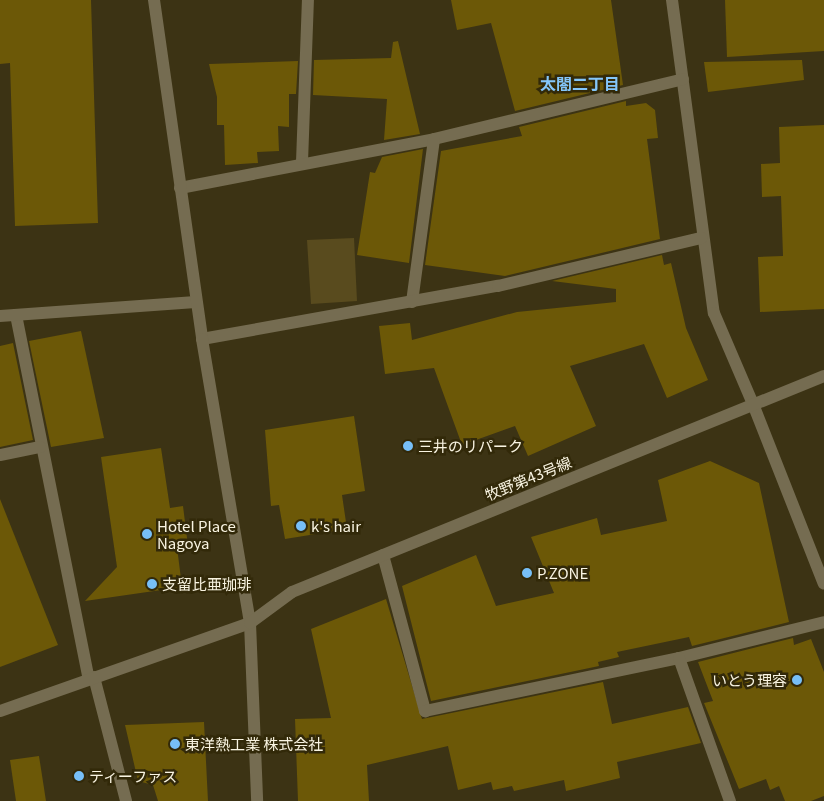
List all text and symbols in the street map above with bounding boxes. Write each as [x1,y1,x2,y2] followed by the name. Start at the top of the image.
[540,73,620,93] district label: 太閤二丁目
[418,437,523,455] place label: 三井のリパーク
[402,440,414,452] marker: 三井のリパーク
[482,452,574,504] street label: 牧野第43号線
[157,516,236,551] place label: Hotel Place Nagoya
[311,517,361,535] place label: k's hair
[295,520,307,532] marker: k's hair
[141,528,153,540] marker: Hotel Place Nagoya
[537,564,588,582] place label: P.ZONE
[521,567,533,579] marker: P.ZONE
[162,575,252,593] place label: 支留比亜珈琲
[146,578,158,590] marker: 支留比亜珈琲
[712,671,787,689] place label: いとう理容
[791,674,803,686] marker: いとう理容
[185,735,323,753] place label: 東洋熱工業 株式会社
[169,738,181,750] marker: 東洋熱工業 株式会社
[89,767,179,785] place label: ティーファス
[73,770,85,782] marker: ティーファス

